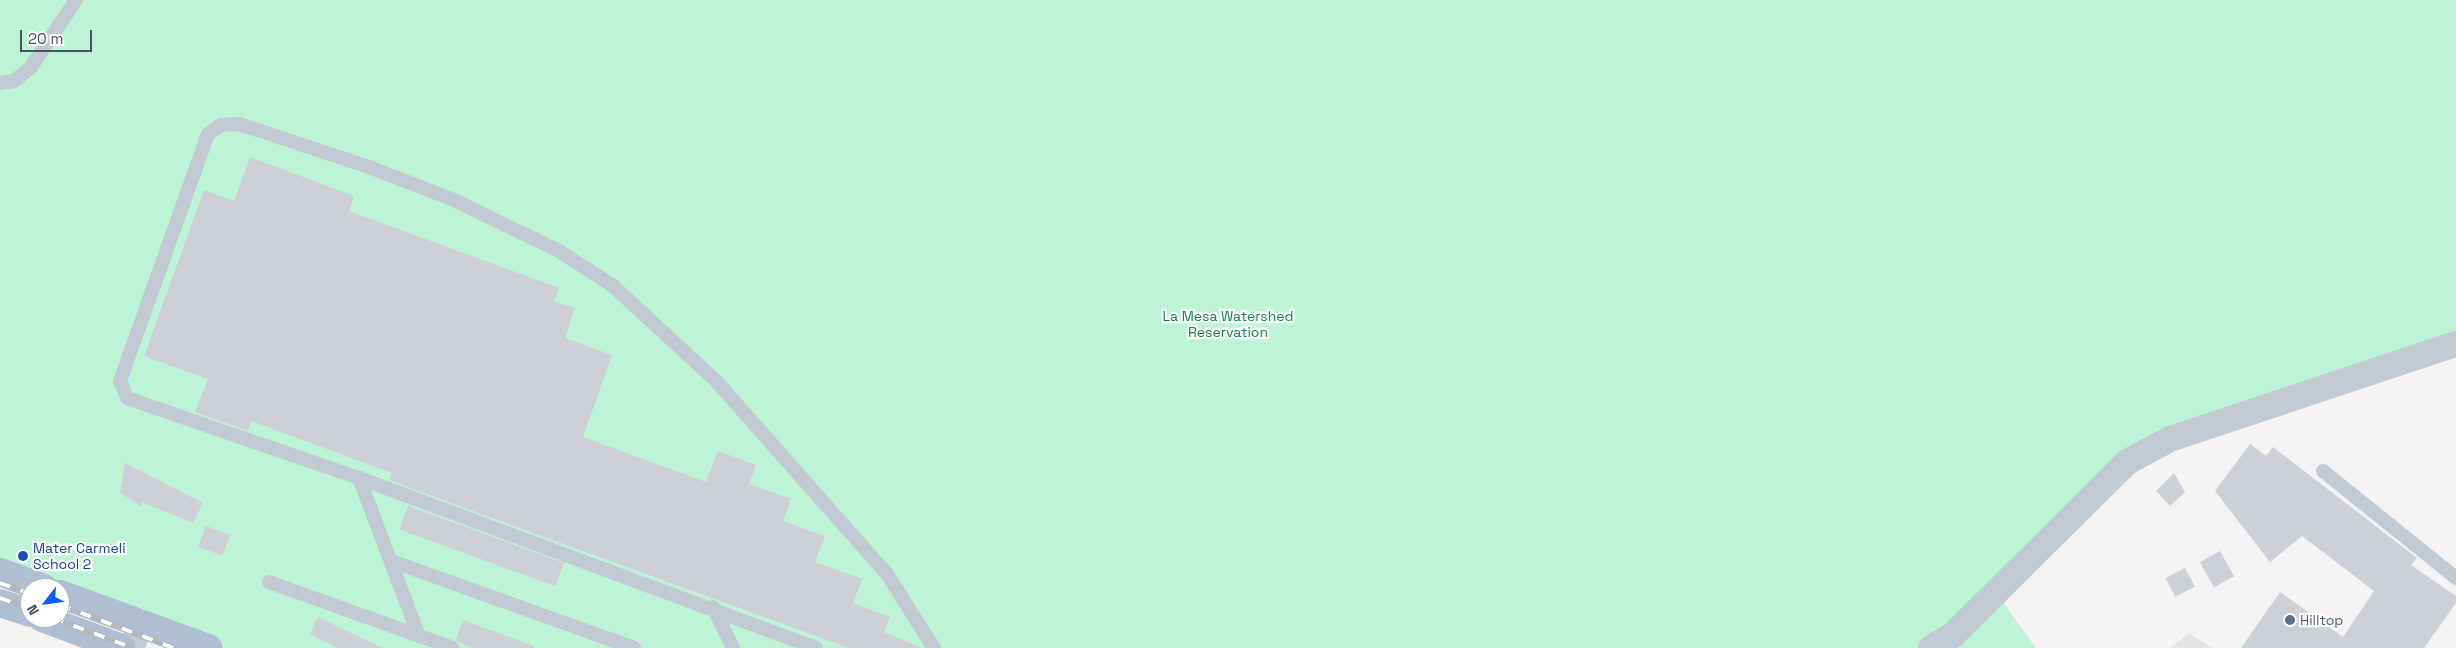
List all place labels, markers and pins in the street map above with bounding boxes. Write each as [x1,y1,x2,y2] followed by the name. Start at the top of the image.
[33,540,126,572] place label: Mater Carmeli School 2
[17,550,29,562] marker: Mater Carmeli School 2
[2300,612,2343,628] place label: Hilltop
[2284,614,2296,626] marker: Hilltop

